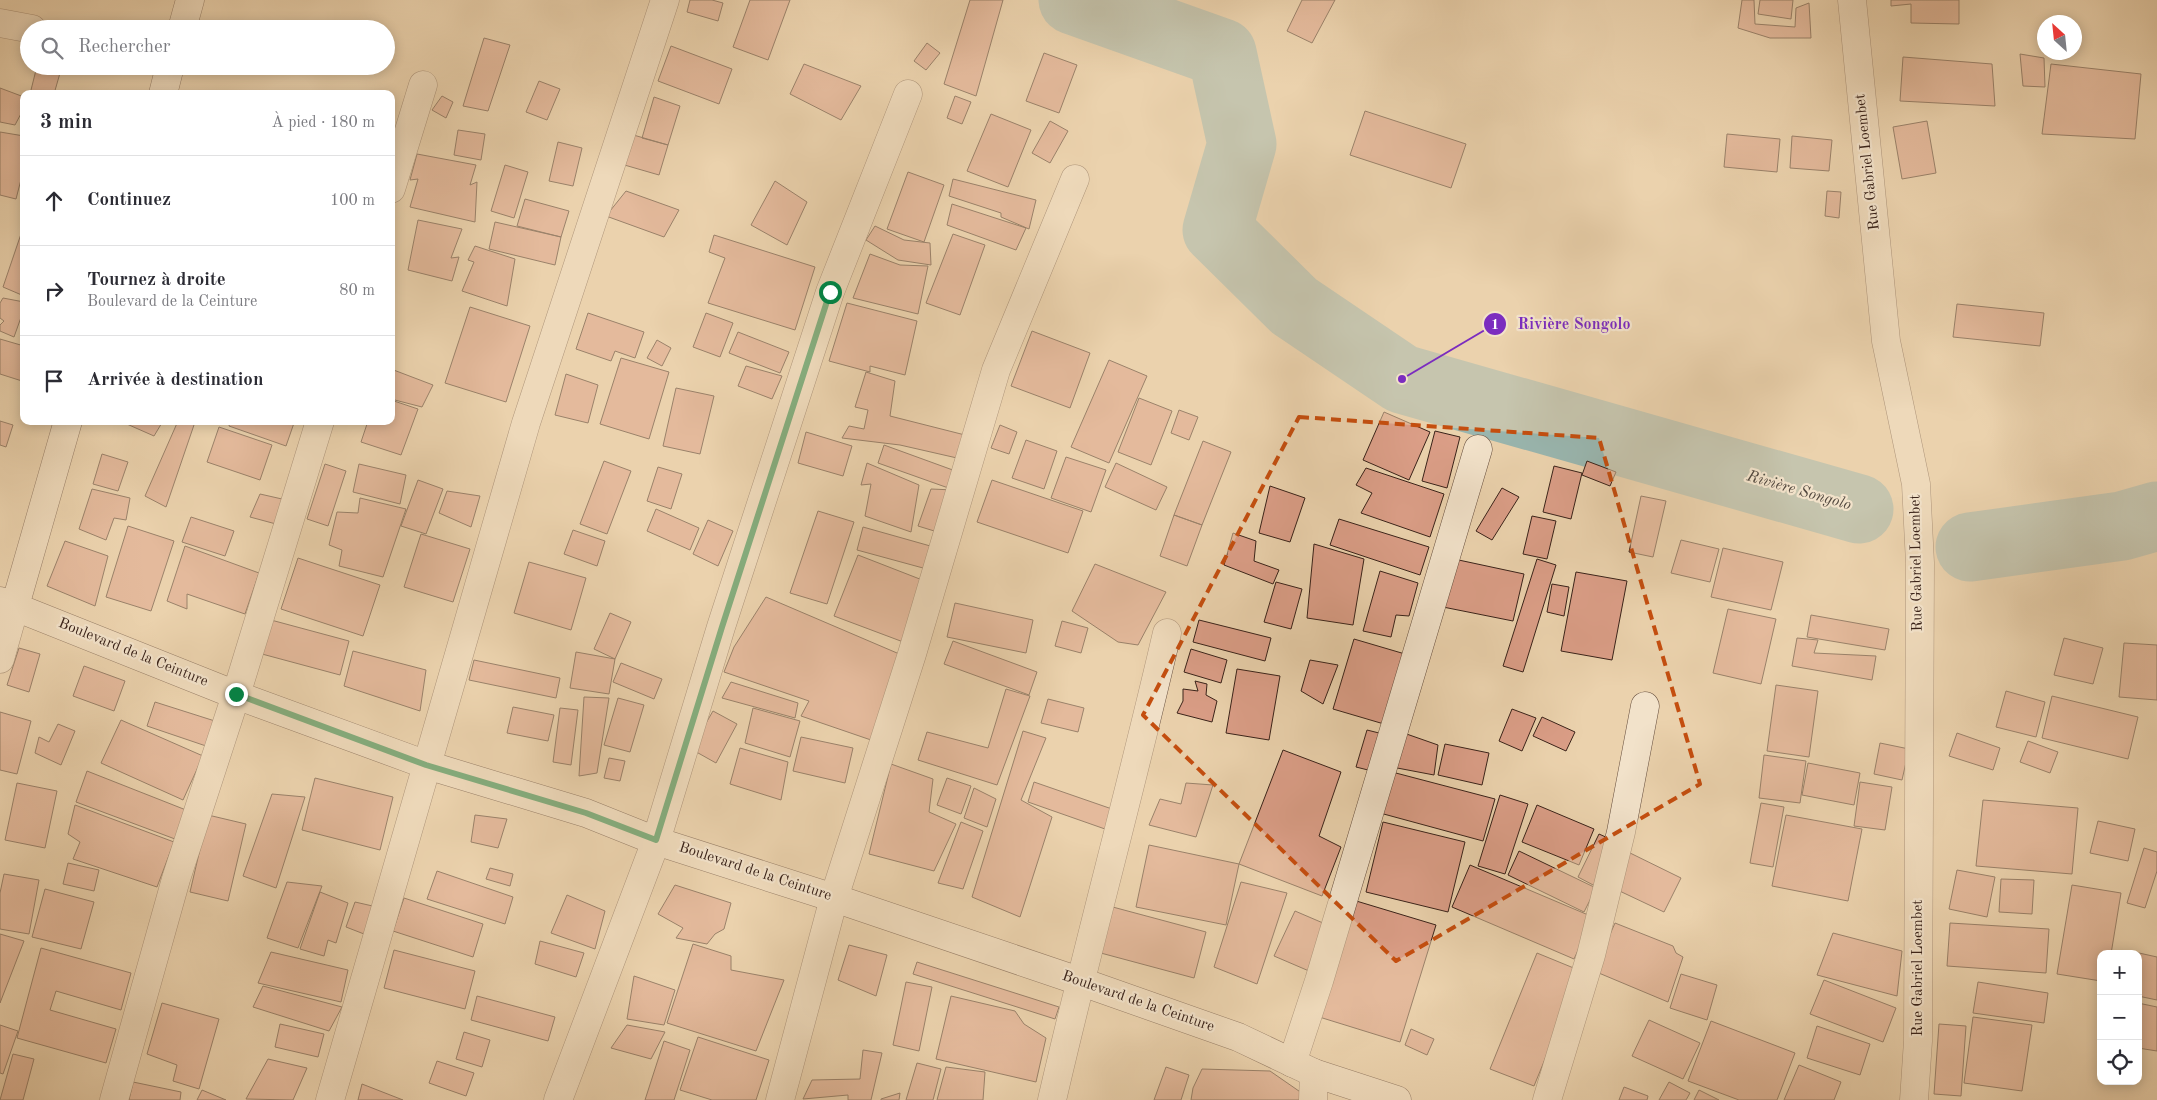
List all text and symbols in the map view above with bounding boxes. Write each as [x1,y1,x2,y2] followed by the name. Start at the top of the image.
[2037,15,2082,60] north arrow
[20,20,395,75] search box
[38,34,66,62] icon: search
[78,38,171,57] text: Rechercher
[1853,93,1883,231] street label: Rue Gabriel Loembet
[40,112,93,133] text: 3 min
[272,115,375,131] text: À pied · 180 m
[40,187,68,215] icon: ahead
[87,191,171,210] text: Continuez
[330,193,375,209] text: 100 m
[87,271,226,290] text: Tournez à droite
[40,277,68,305] icon: right
[819,281,842,304] route start
[339,283,375,299] text: 80 m
[87,294,257,310] text: Boulevard de la Ceinture
[1482,308,1640,339] callout: Rivière Songolo
[1518,317,1630,333] text: Rivière Songolo
[1491,318,1499,333] text: 1
[40,367,68,395] icon: arrive
[87,371,263,390] text: Arrivée à destination
[1744,468,1853,514] water label: Rivière Songolo
[1908,494,1926,632] street label: Rue Gabriel Loembet
[56,616,210,690] street label: Boulevard de la Ceinture
[225,683,248,706] route end
[677,840,833,904] street label: Boulevard de la Ceinture
[1911,899,1926,1037] street label: Rue Gabriel Loembet
[2097,950,2142,1085] map controls
[2097,950,2142,995] button: +
[1060,969,1216,1035] street label: Boulevard de la Ceinture
[2097,995,2142,1040] button: −
[2097,1040,2142,1085] button: locate

